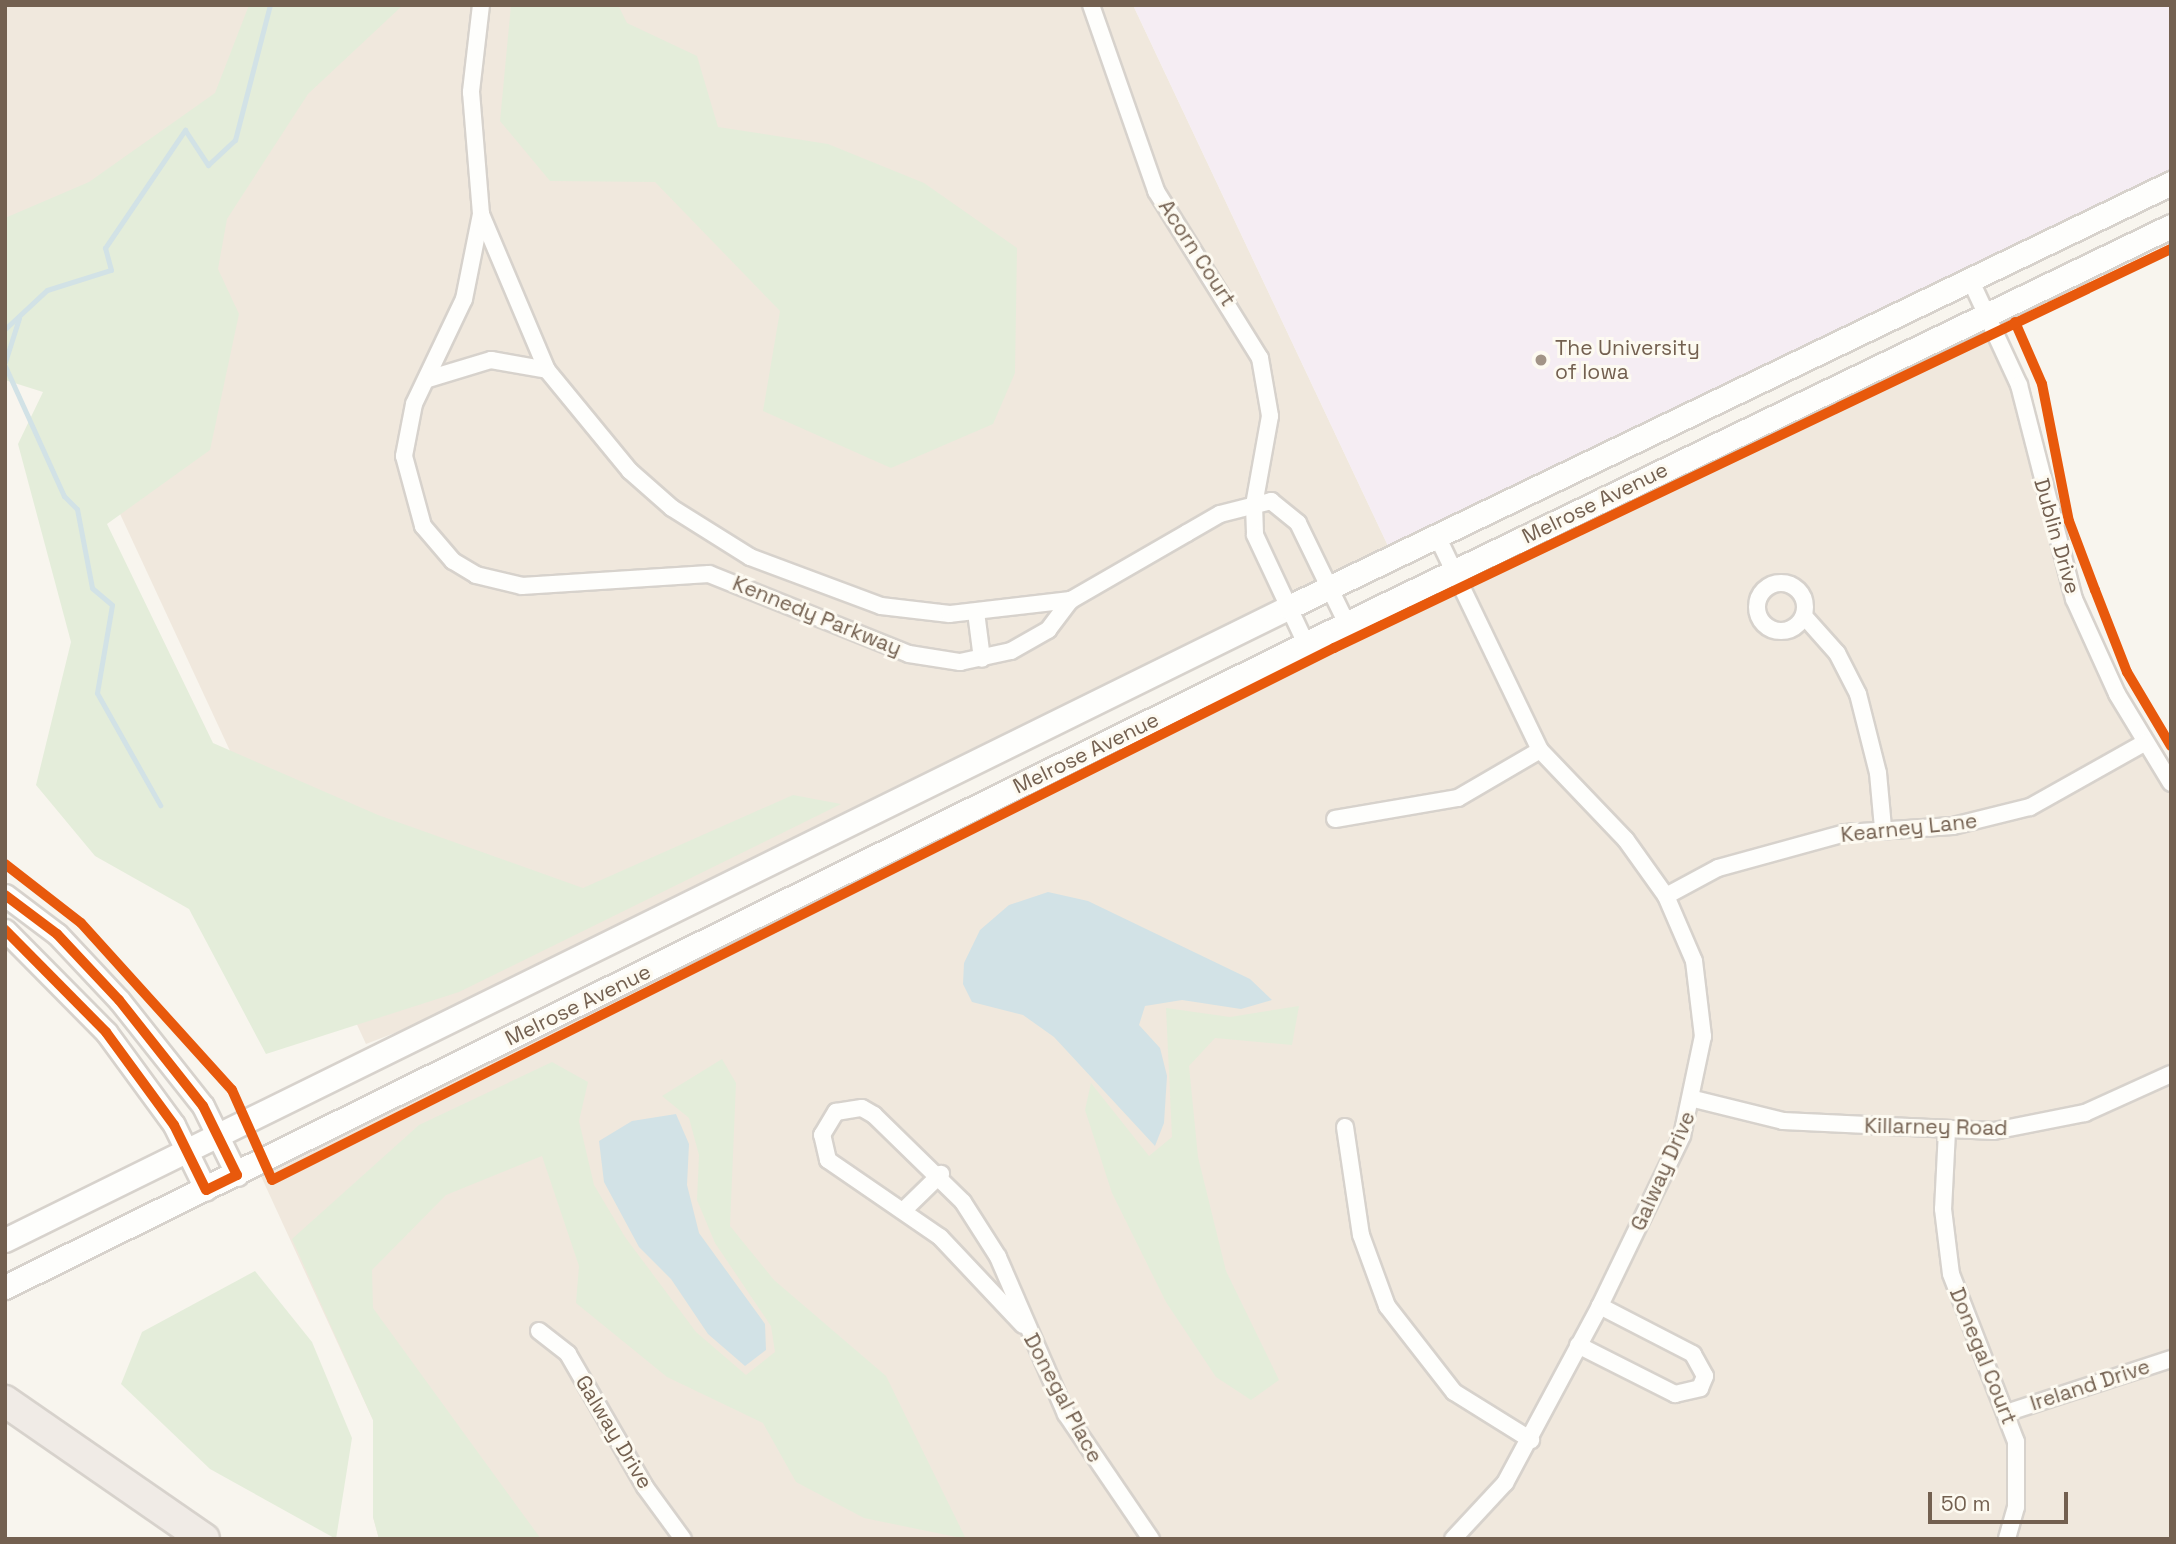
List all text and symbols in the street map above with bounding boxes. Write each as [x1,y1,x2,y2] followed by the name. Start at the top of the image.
[1153,195,1241,311] street label: Acorn Court
[1555,335,1700,385] place label: The University of Iowa
[1533,352,1549,368] marker: The University of Iowa
[1518,457,1672,549] street label: Melrose Avenue
[2028,475,2086,597] street label: Dublin Drive
[729,571,905,661] street label: Kennedy Parkway
[1009,707,1163,799] street label: Melrose Avenue
[1839,808,1979,848] street label: Kearney Lane
[501,959,655,1051] street label: Melrose Avenue
[1625,1107,1701,1235] street label: Galway Drive
[1864,1113,2008,1141] street label: Killarney Road
[1944,1284,2022,1428] street label: Donegal Court
[1018,1329,1108,1467] street label: Donegal Place
[2027,1354,2153,1416] street label: Ireland Drive
[570,1371,658,1493] street label: Galway Drive
[1931,1478,2071,1522] scale bar
[1941,1490,1991,1517] text: 50 m

